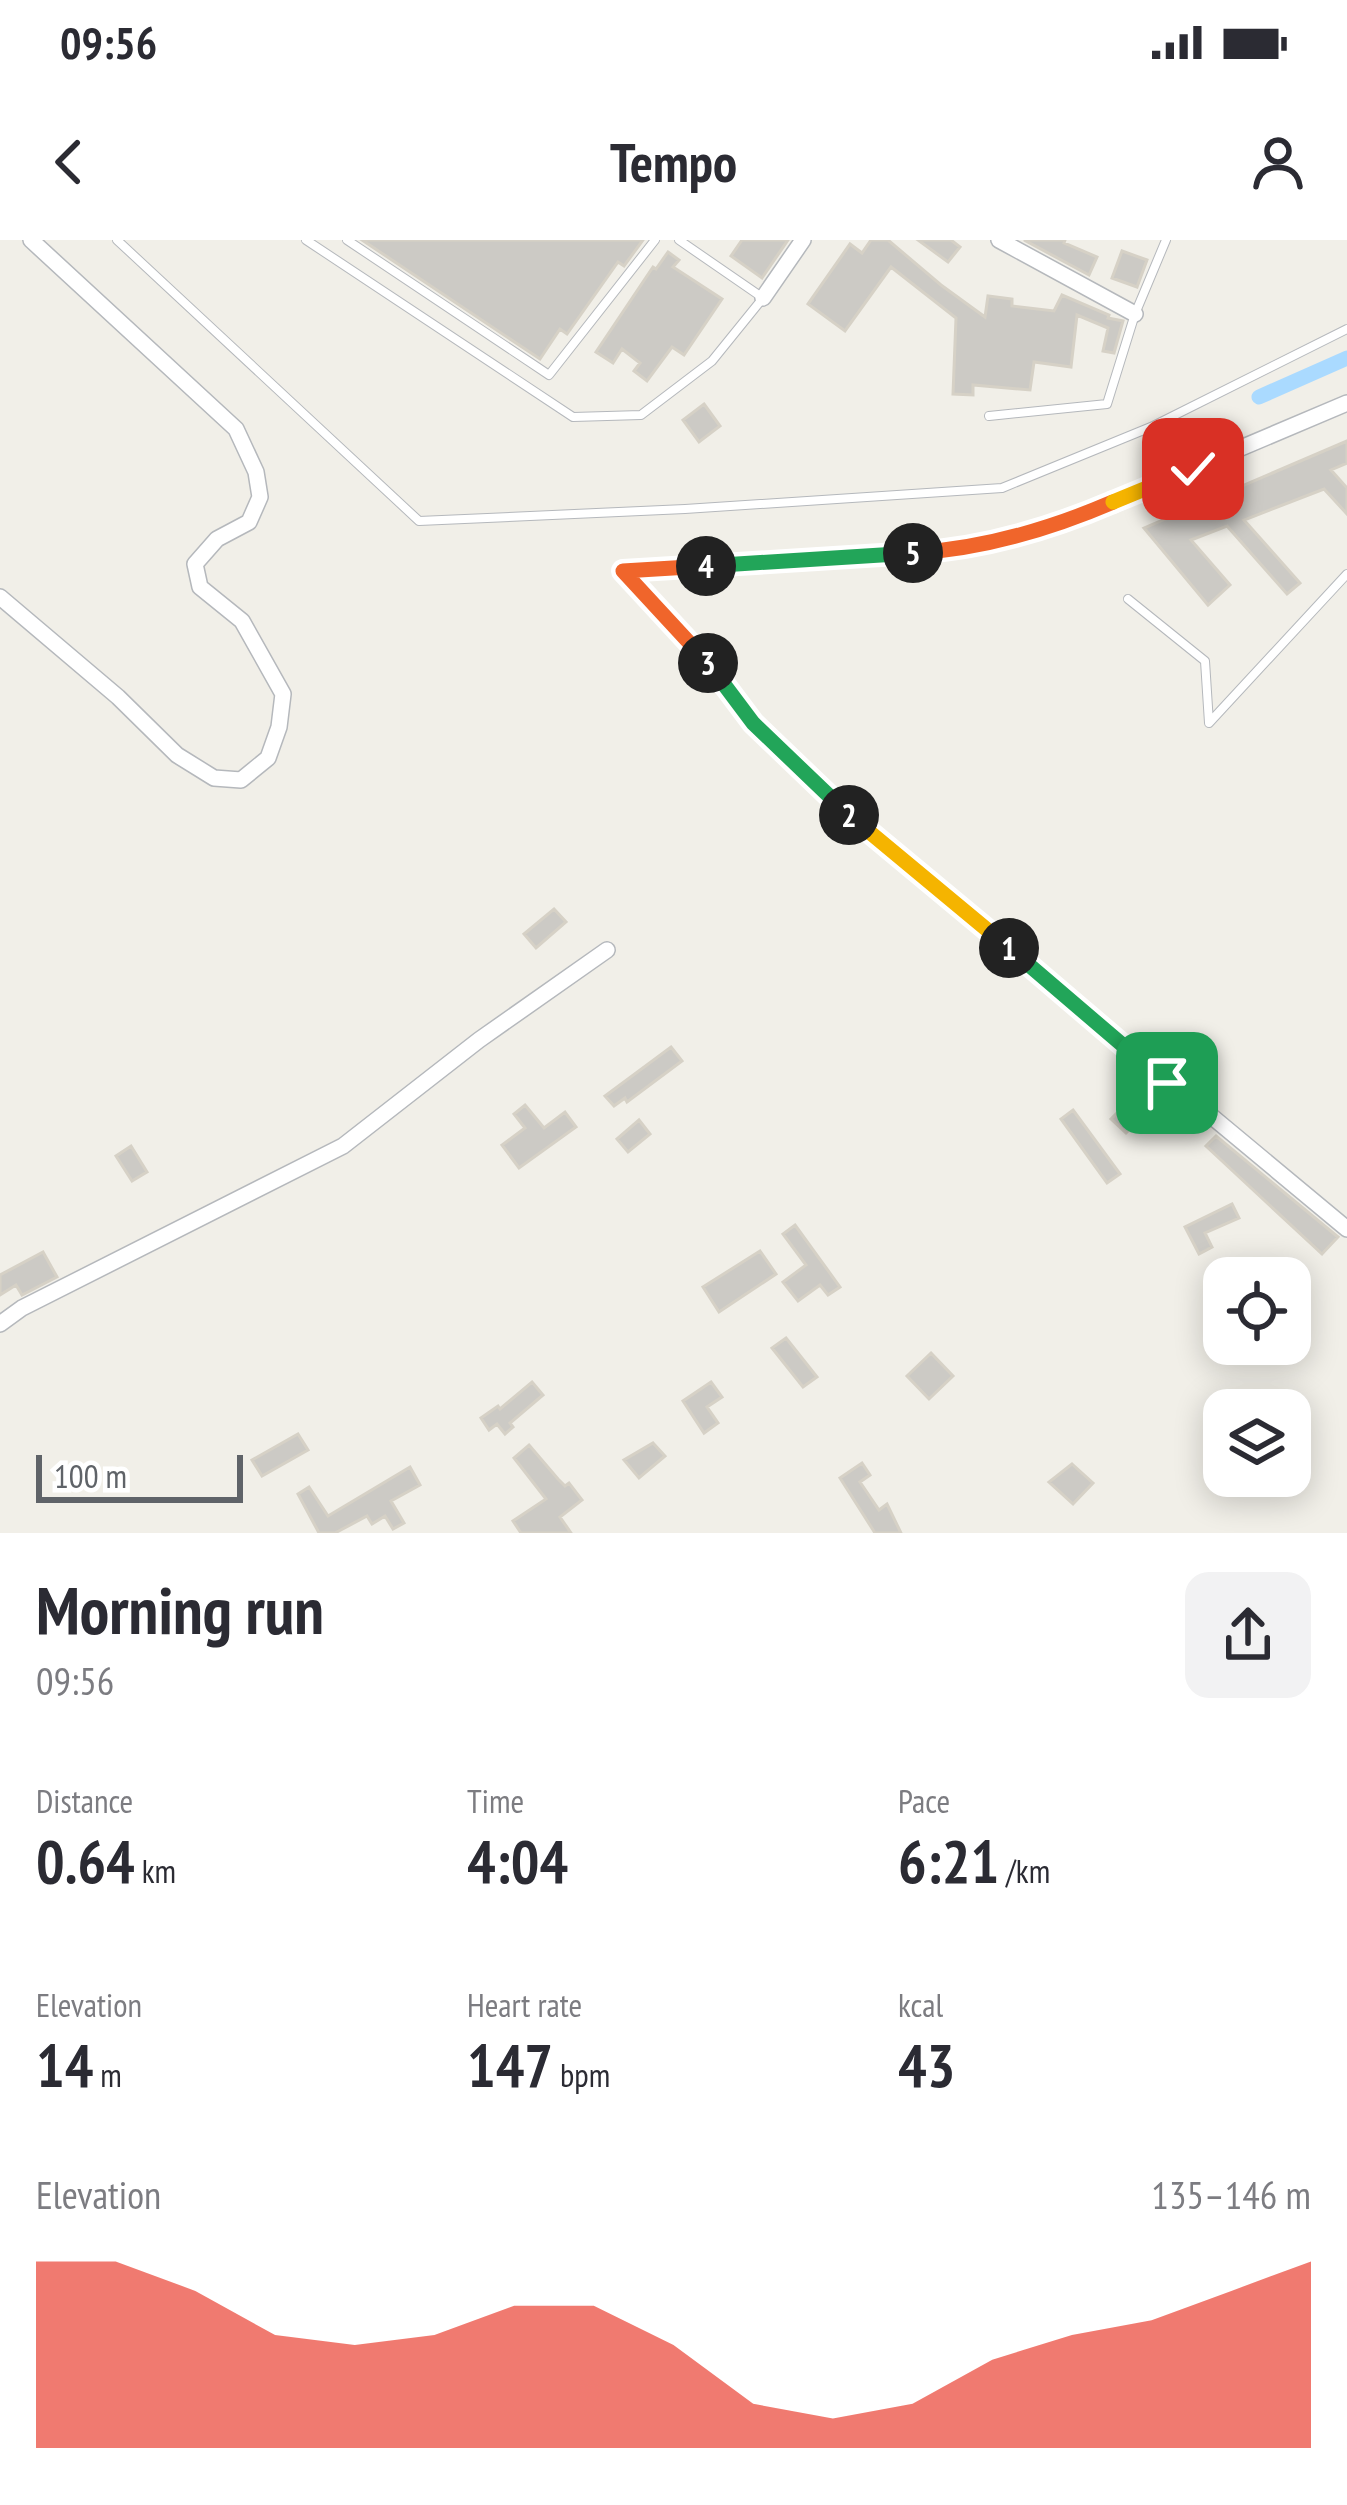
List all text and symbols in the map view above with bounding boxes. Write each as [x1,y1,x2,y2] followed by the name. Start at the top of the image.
[60,13,157,71] text: 09:56
[610,127,737,197] text: Tempo
[36,129,102,195] icon: back
[1245,129,1311,195] icon: person
[1142,418,1244,520] pin
[1160,436,1226,502] icon: check
[883,523,943,583] pin: 5
[905,531,921,574] text: 5
[676,536,736,596] pin: 4
[698,544,714,587] text: 4
[678,633,738,693] pin: 3
[700,641,716,684] text: 3
[819,785,879,845] pin: 2
[841,793,857,836] text: 2
[979,918,1039,978] pin: 1
[1001,926,1017,969] text: 1
[1116,1032,1218,1134] pin
[1134,1050,1200,1116] icon: arrive
[1203,1257,1311,1497] map controls
[1203,1257,1311,1365] button: locate
[1203,1389,1311,1497] button: layers
[36,1449,243,1502] scale bar
[54,1454,127,1497] text: 100 m
[36,1567,324,1652] text: Morning run
[1185,1572,1311,1698] button: share
[36,1655,114,1706] text: 09:56
[36,1779,133,1822] text: Distance
[467,1779,524,1822] text: Time
[898,1779,950,1822] text: Pace
[36,1822,135,1900] text: 0.64
[467,1822,568,1900] text: 4:04
[898,1822,999,1900] text: 6:21
[135,1849,176,1892] text: km
[999,1849,1050,1892] text: /km
[36,1983,142,2026] text: Elevation
[467,1983,582,2026] text: Heart rate
[898,1983,943,2026] text: kcal
[36,2026,93,2104] text: 14
[467,2026,553,2104] text: 147
[898,2026,955,2104] text: 43
[93,2053,122,2096] text: m
[553,2053,610,2096] text: bpm
[36,2169,161,2220] text: Elevation
[1151,2169,1311,2220] text: 135–146 m

